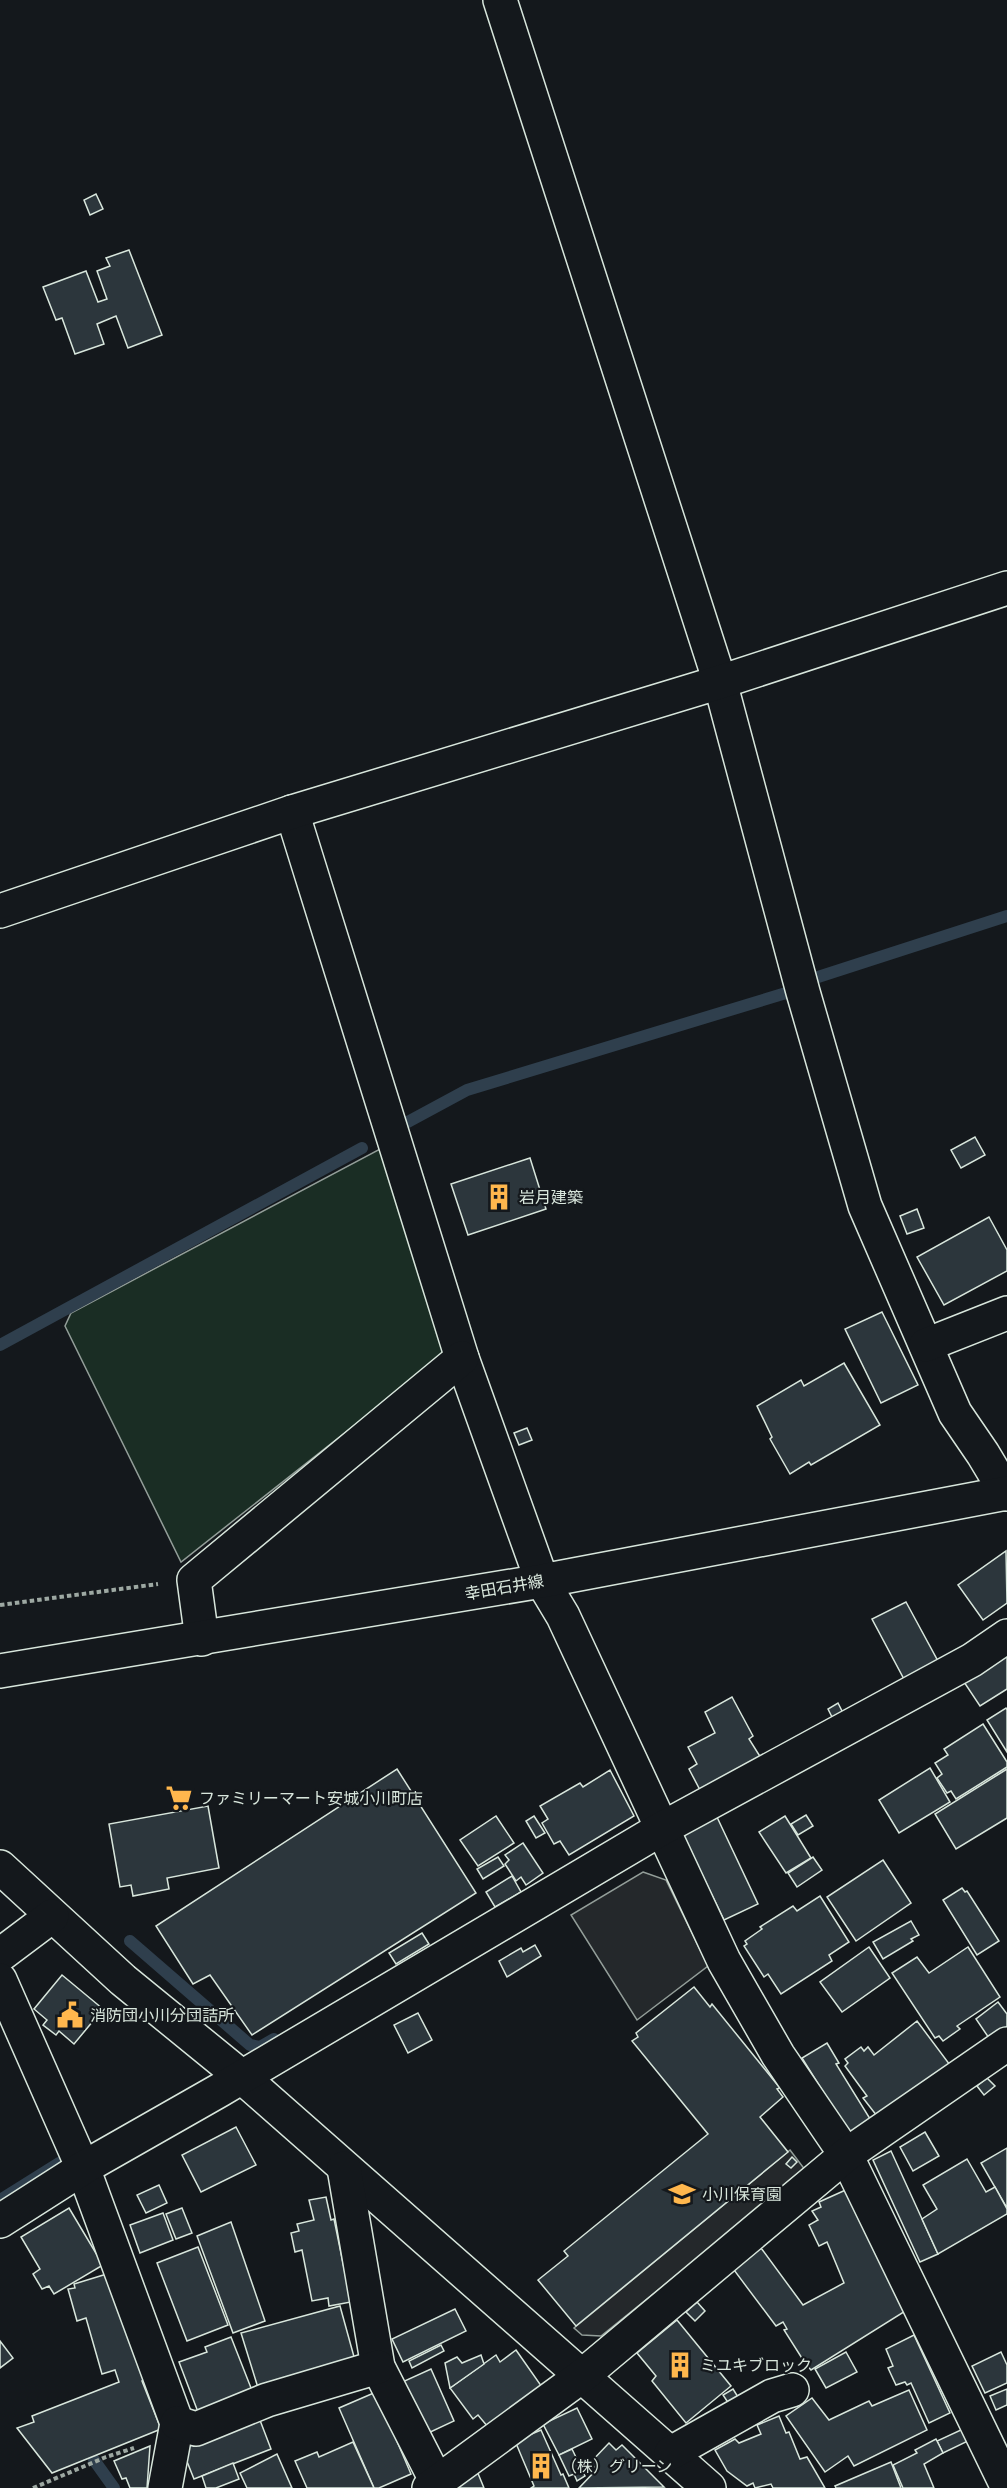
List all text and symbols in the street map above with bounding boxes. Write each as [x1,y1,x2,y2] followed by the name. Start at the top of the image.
[484,1182,514,1212] building icon: 岩月建築
[519,1189,583,1206] place label: 岩月建築
[463,1572,545,1603] street label: 幸田石井線
[164,1783,194,1813] supermarket icon: ファミリーマート安城小川町店
[199,1790,423,1807] place label: ファミリーマート安城小川町店
[55,2000,85,2030] public building icon: 消防団小川分団詰所
[90,2007,234,2024] place label: 消防団小川分団詰所
[667,2179,697,2209] school or university icon: 小川保育園
[702,2186,782,2203] place label: 小川保育園
[665,2350,695,2380] building icon: ミユキブロック
[700,2357,812,2374] place label: ミユキブロック
[526,2451,556,2481] building icon: （株）グリーン
[561,2458,672,2475] place label: （株）グリーン

